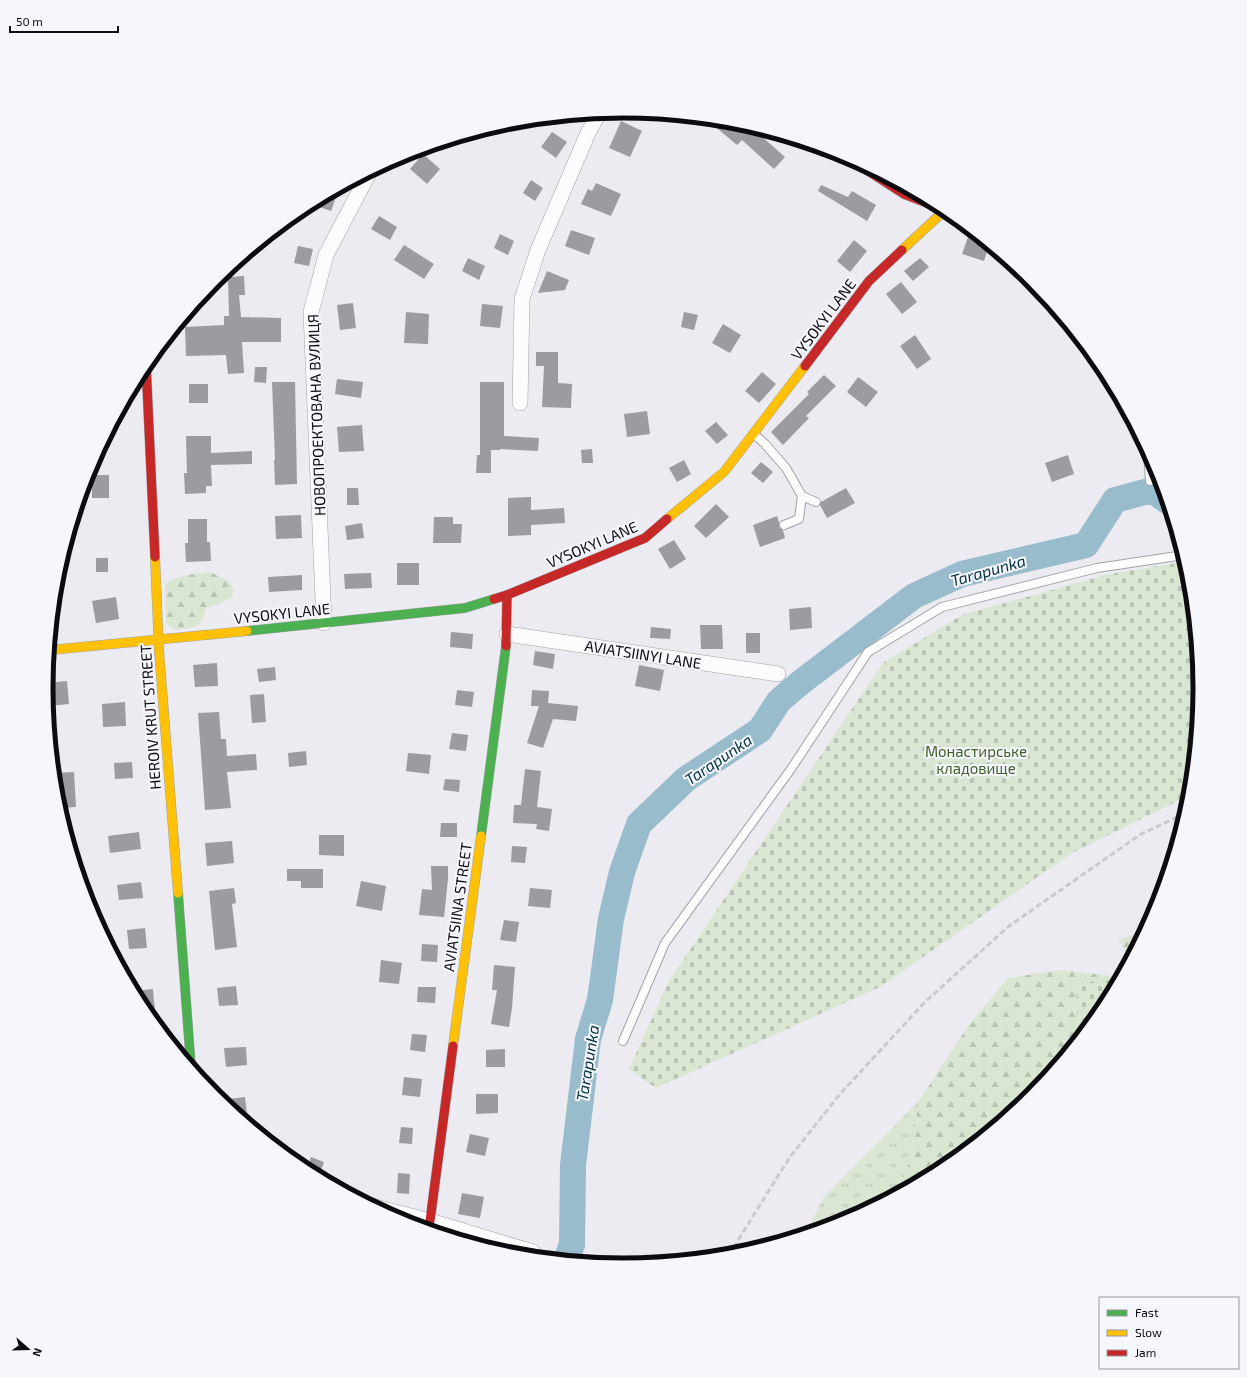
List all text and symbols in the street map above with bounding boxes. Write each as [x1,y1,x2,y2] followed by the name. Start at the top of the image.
[10,8,118,34] scale bar
[16,14,43,28] text: 50 m
[787,275,859,363] street label: VYSOKYI LANE
[303,314,329,516] street label: НОВОПРОЕКТОВАНА ВУЛИЦЯ
[544,517,640,571] street label: VYSOKYI LANE
[948,550,1028,590] water label: Tarapunka
[233,599,331,627] street label: VYSOKYI LANE
[583,636,703,672] street label: AVIATSIINYI LANE
[136,644,164,790] street label: HEROIV KRUT STREET
[681,730,755,788] water label: Tarapunka
[925,742,1027,777] park label: Монастирське кладовище
[439,841,475,973] street label: AVIATSIINA STREET
[572,1023,602,1103] water label: Tarapunka
[1099,1297,1239,1369] legend
[1135,1305,1159,1319] text: Fast
[1135,1325,1162,1339] text: Slow
[8,1329,48,1369] north arrow
[1135,1345,1156,1359] text: Jam
[30,1347,45,1359] text: N

